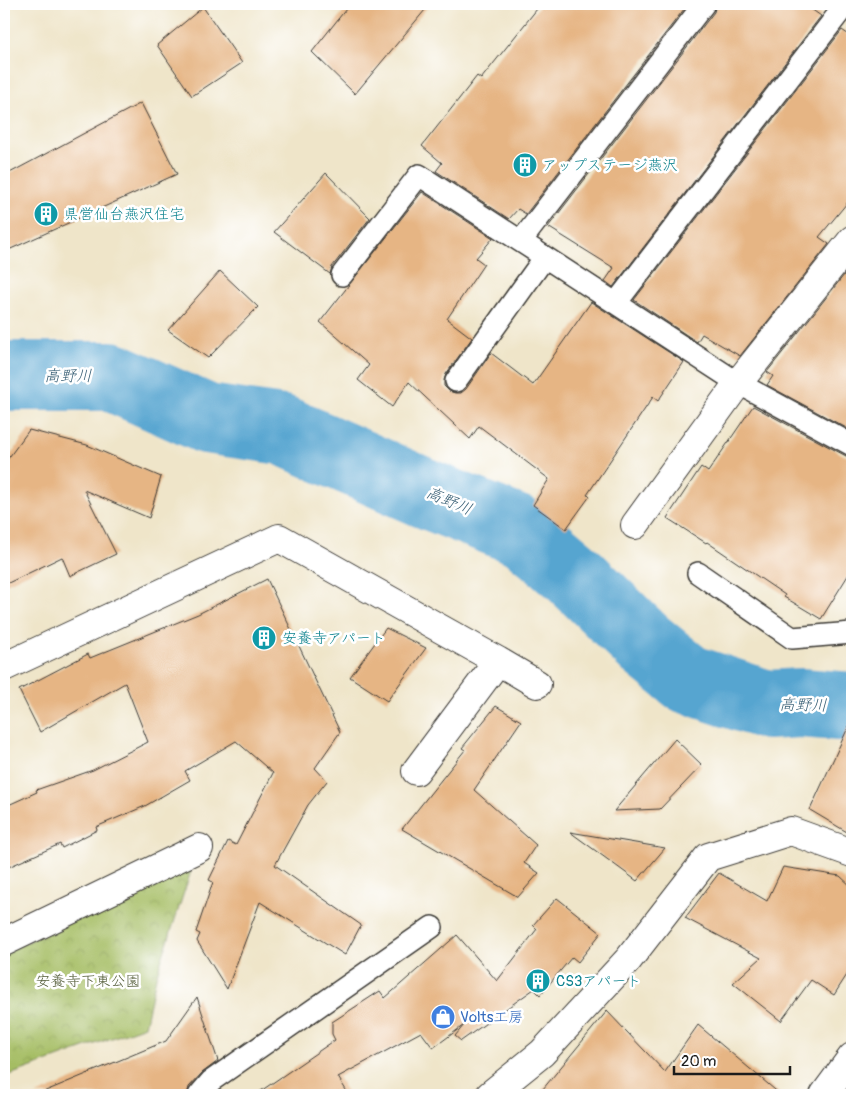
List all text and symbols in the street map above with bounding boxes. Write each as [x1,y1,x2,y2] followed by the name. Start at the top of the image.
[512,152,538,178] building icon: アップステージ燕沢
[542,156,678,175] place label: アップステージ燕沢
[33,201,59,227] building icon: 県営仙台燕沢住宅
[64,205,184,224] place label: 県営仙台燕沢住宅
[44,366,92,386] water label: 高野川
[423,482,475,520] water label: 高野川
[251,625,277,651] building icon: 安養寺アパート
[282,629,386,648] place label: 安養寺アパート
[779,695,827,715] water label: 高野川
[525,968,551,994] building icon: CS3アパート
[35,972,141,991] park label: 安養寺下東公園
[556,972,641,991] place label: CS3アパート
[430,1004,456,1030] shop icon: Volts工房
[460,1008,523,1027] place label: Volts工房
[674,1044,790,1076] scale bar
[681,1052,716,1071] text: 20 m

